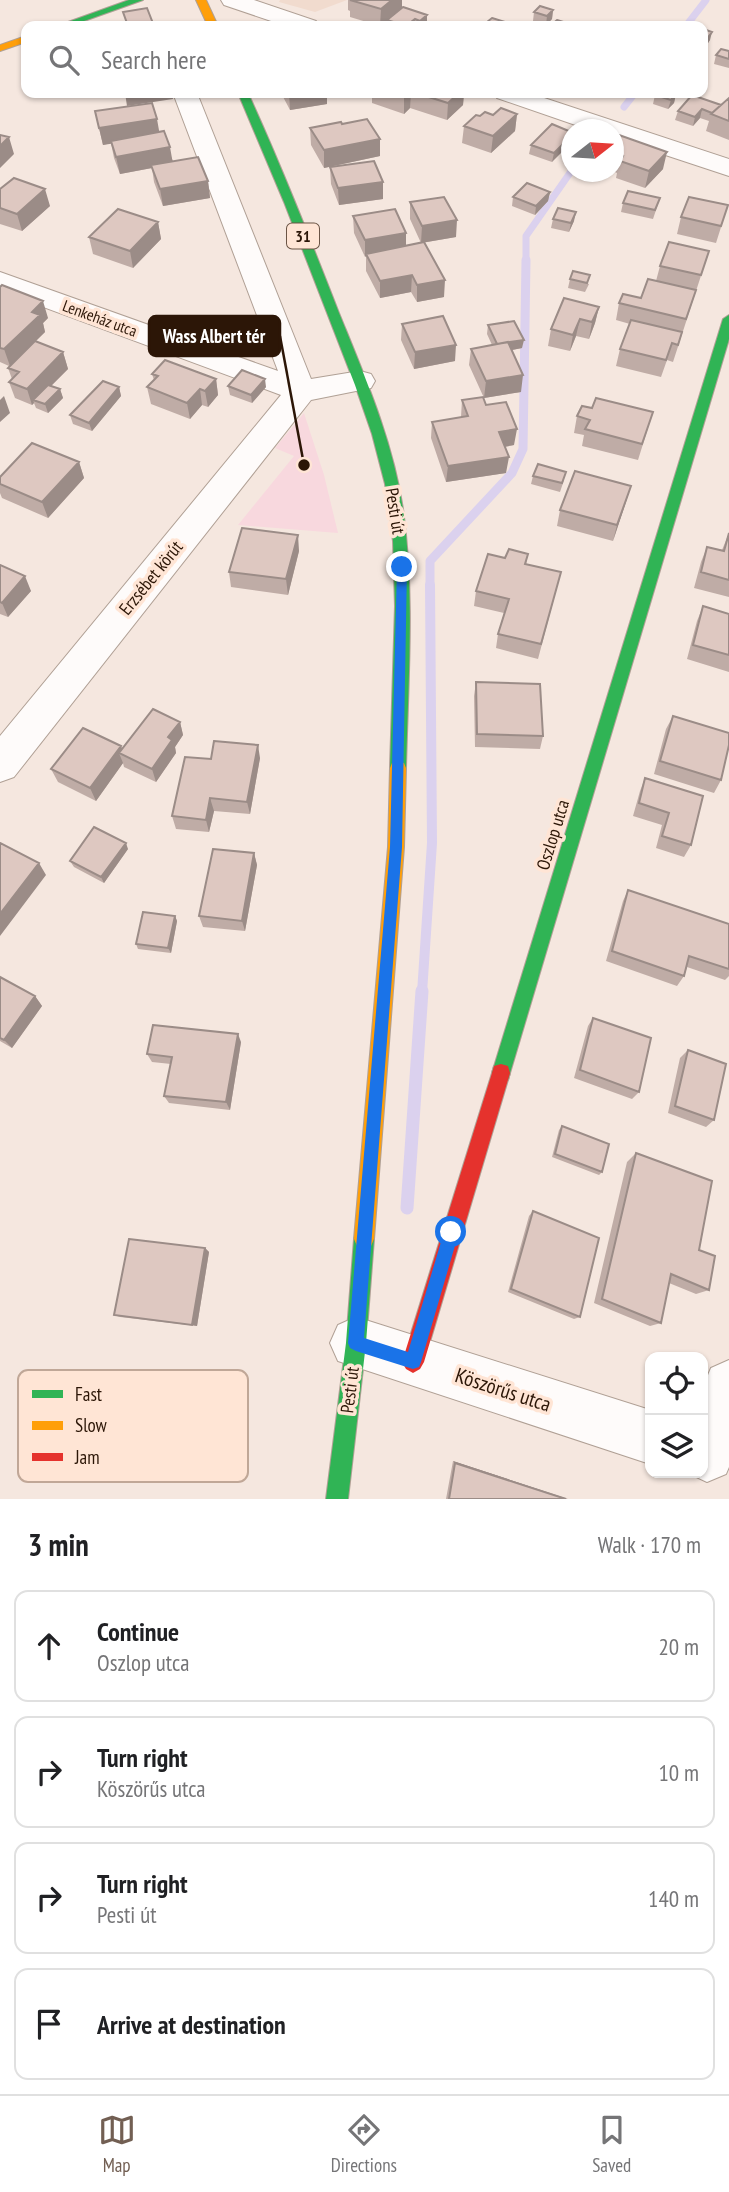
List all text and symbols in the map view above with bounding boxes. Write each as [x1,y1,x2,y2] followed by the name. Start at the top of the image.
[21,21,708,98] search box
[45,41,83,79] icon: search
[101,43,207,76] text: Search here
[561,119,624,182] north arrow
[287,224,319,248] road number: 31
[60,295,140,341] street label: Lenkeház utca
[149,316,280,356] callout: Wass Albert tér
[162,324,266,348] text: Wass Albert tér
[380,486,410,536] street label: Pesti út
[114,536,188,619] street label: Erzsébet körút
[386,551,417,582] route end
[531,797,574,873] street label: Oszlop utca
[435,1216,466,1247] route start
[645,1352,708,1478] map controls
[645,1352,708,1415] button: locate
[452,1361,554,1418] street label: Köszörűs utca
[335,1365,364,1414] street label: Pesti út
[18,1370,248,1482] legend
[75,1382,103,1406] text: Fast
[75,1413,108,1437] text: Slow
[645,1415,708,1478] button: layers
[74,1445,100,1469] text: Jam
[28,1525,89,1564] text: 3 min
[598,1530,701,1559] text: Walk · 170 m
[97,1615,179,1648] text: Continue
[30,1627,68,1665] icon: ahead
[658,1632,699,1661] text: 20 m
[97,1648,189,1677] text: Oszlop utca
[97,1741,188,1774] text: Turn right
[30,1753,68,1791] icon: right
[658,1758,699,1787] text: 10 m
[97,1774,206,1803] text: Köszörűs utca
[97,1867,188,1900] text: Turn right
[30,1879,68,1917] icon: right
[648,1884,699,1913] text: 140 m
[97,1900,156,1929] text: Pesti út
[30,2005,68,2043] icon: arrive
[97,2008,286,2041] text: Arrive at destination
[98,2111,136,2177] tab: Map
[331,2111,397,2177] tab: Directions
[592,2111,631,2177] tab: Saved

